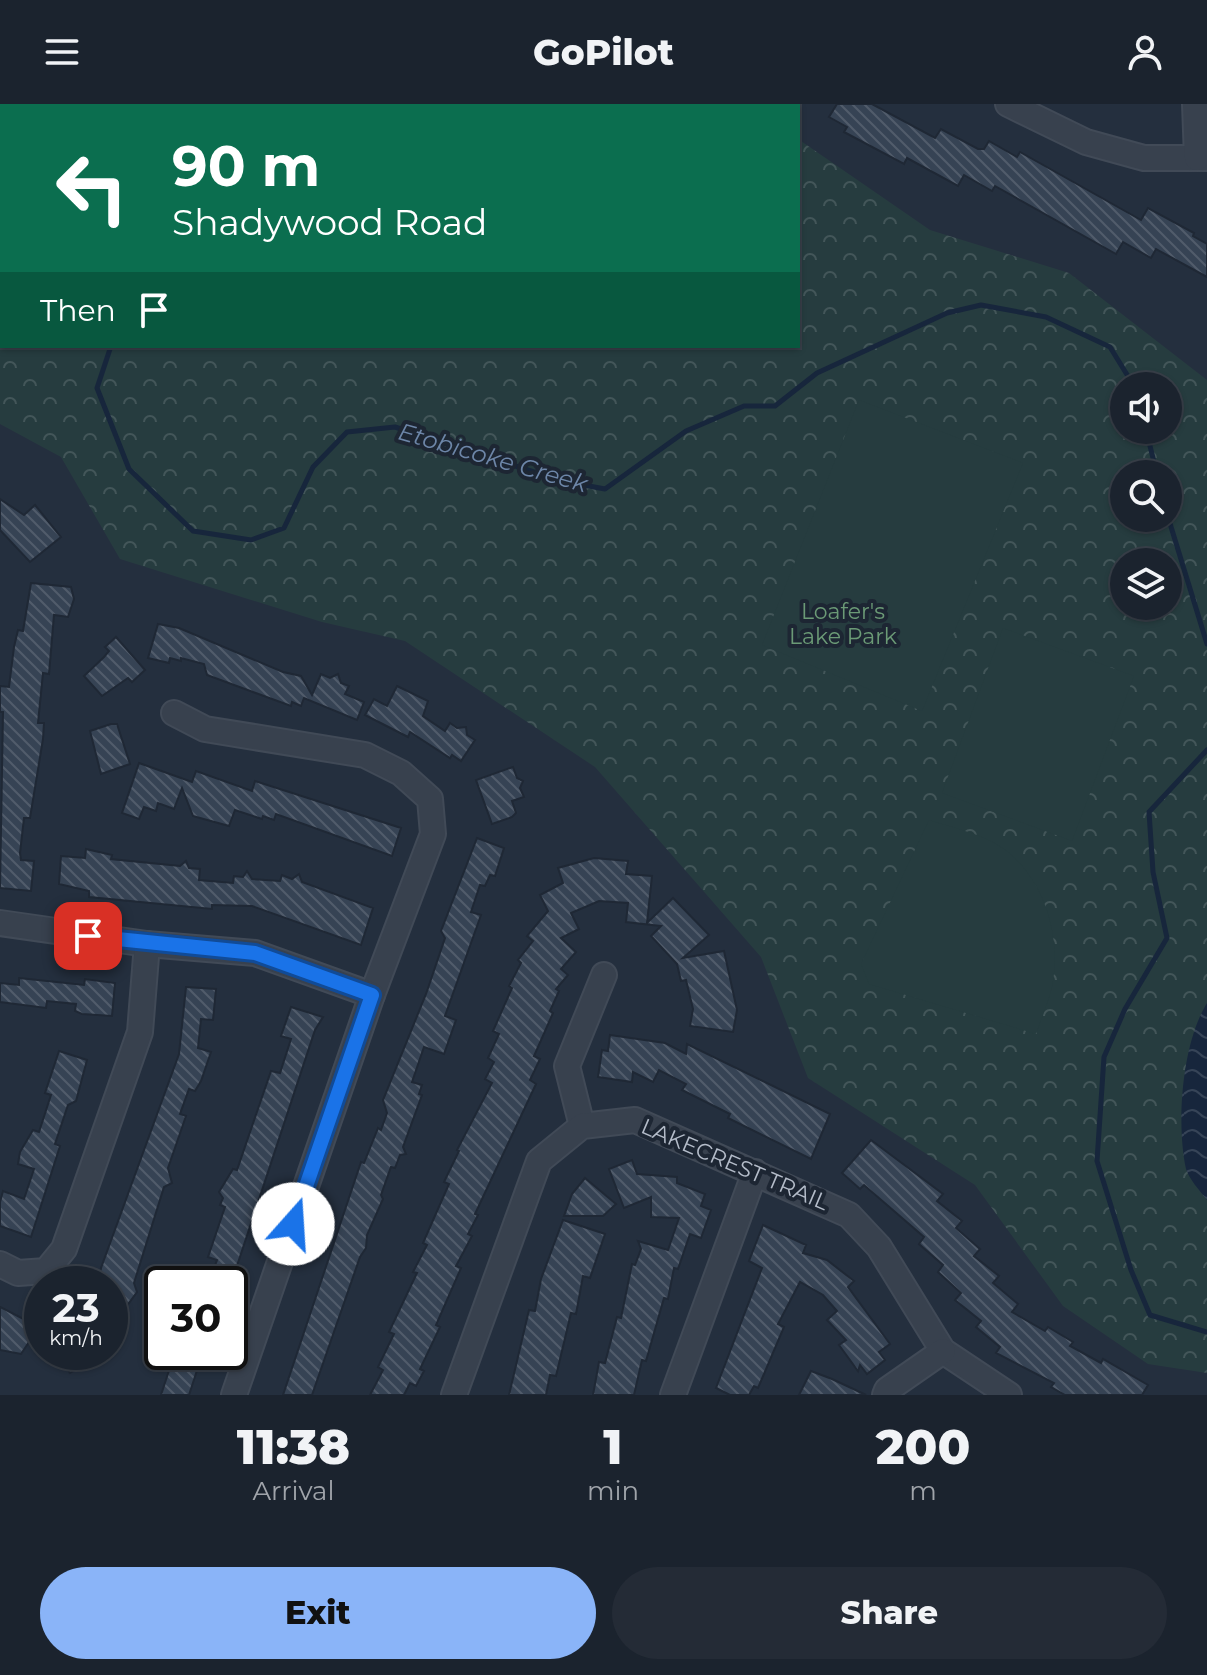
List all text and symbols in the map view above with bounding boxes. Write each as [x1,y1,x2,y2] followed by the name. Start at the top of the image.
[40,30,84,74] icon: menu
[533,30,674,74] text: GoPilot
[1123,30,1167,74] icon: person
[172,132,320,200] text: 90 m
[40,136,144,240] icon: left
[172,200,488,244] text: Shadywood Road
[132,288,176,332] icon: arrive
[40,292,116,329] text: Then
[1110,372,1182,620] map controls
[1110,372,1182,444] button: sound
[395,417,593,499] water label: Etobicoke Creek
[1110,460,1182,532] button: search
[1110,548,1182,620] button: layers
[789,598,898,650] park label: Loafer's Lake Park
[54,902,122,970] pin
[66,914,110,958] icon: arrive
[637,1113,833,1216] street label: LAKECREST TRAIL
[251,1182,335,1266] position arrow
[144,1266,248,1370] speed limit sign: 30
[52,1283,100,1332] text: 23
[49,1326,103,1350] text: km/h
[237,1418,350,1476] text: 11:38
[603,1418,623,1476] text: 1
[876,1418,970,1476] text: 200
[252,1475,334,1507] text: Arrival
[587,1475,639,1507] text: min
[909,1475,937,1507] text: m
[40,1567,596,1659] button: Exit
[612,1567,1167,1659] button: Share

